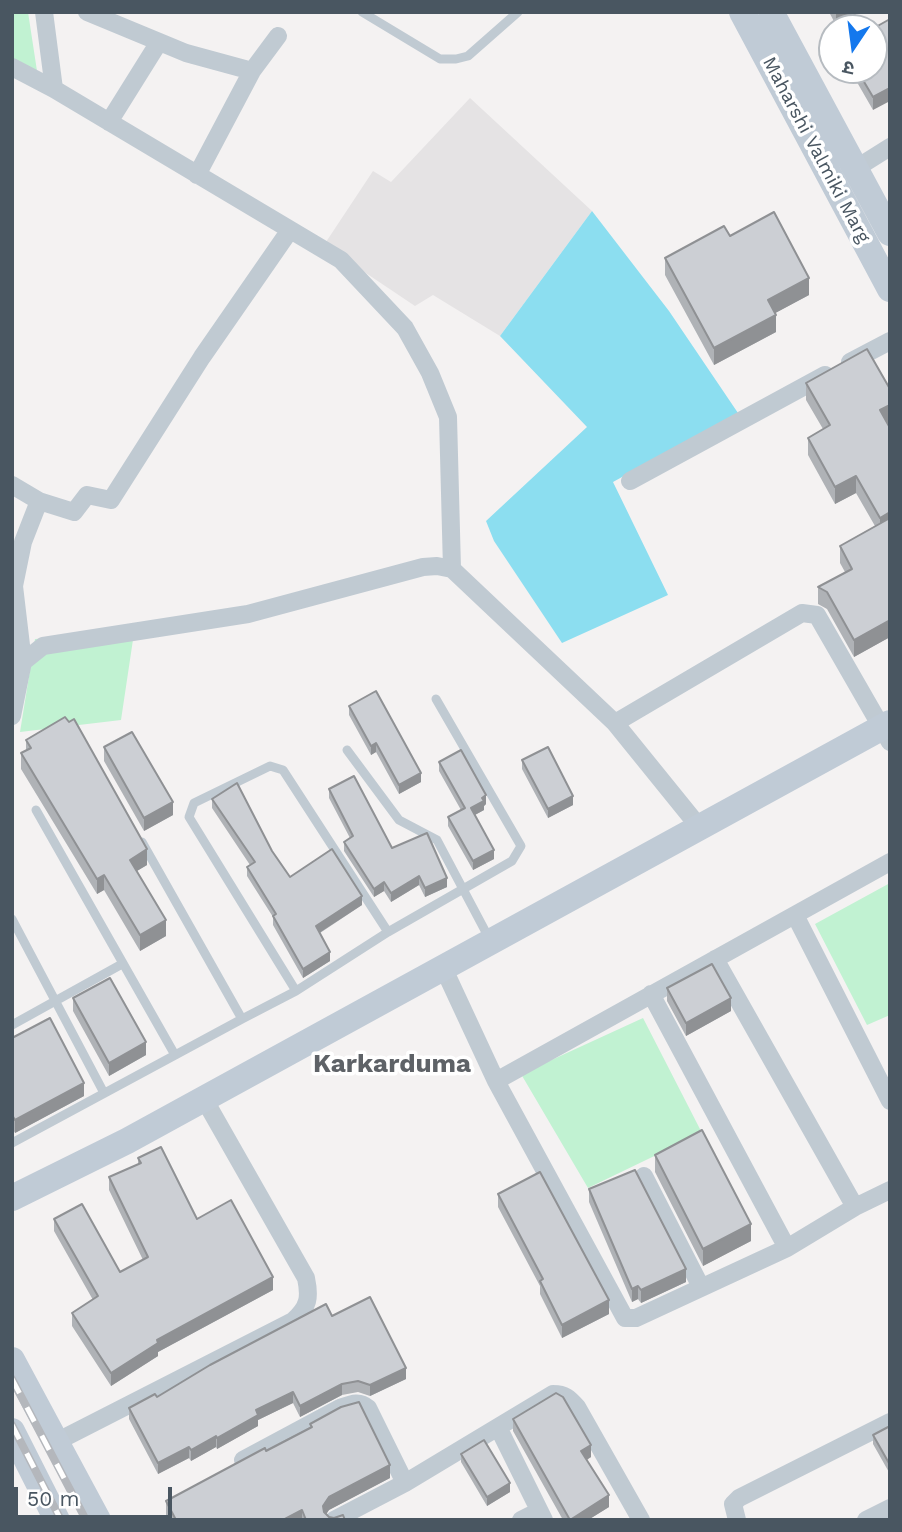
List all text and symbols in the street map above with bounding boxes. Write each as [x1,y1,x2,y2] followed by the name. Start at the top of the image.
[818,14,888,84] north arrow
[757,53,875,247] street label: Maharshi Valmiki Marg
[841,56,857,80] text: उ
[313,1048,471,1080] district label: Karkarduma
[18,1472,175,1516] scale bar
[27,1486,79,1511] text: 50 m

